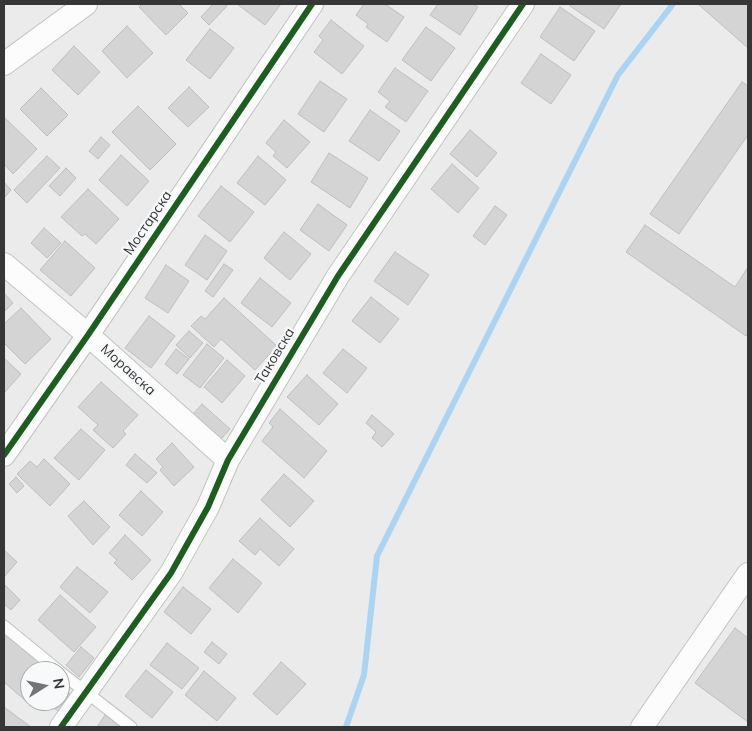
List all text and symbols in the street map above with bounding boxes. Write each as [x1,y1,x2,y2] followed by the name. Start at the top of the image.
[120,188,176,258] street label: Мостарска
[252,325,298,387] street label: Таковска
[97,341,159,399] street label: Моравска
[20,661,70,711] north arrow
[49,677,69,690] text: N

